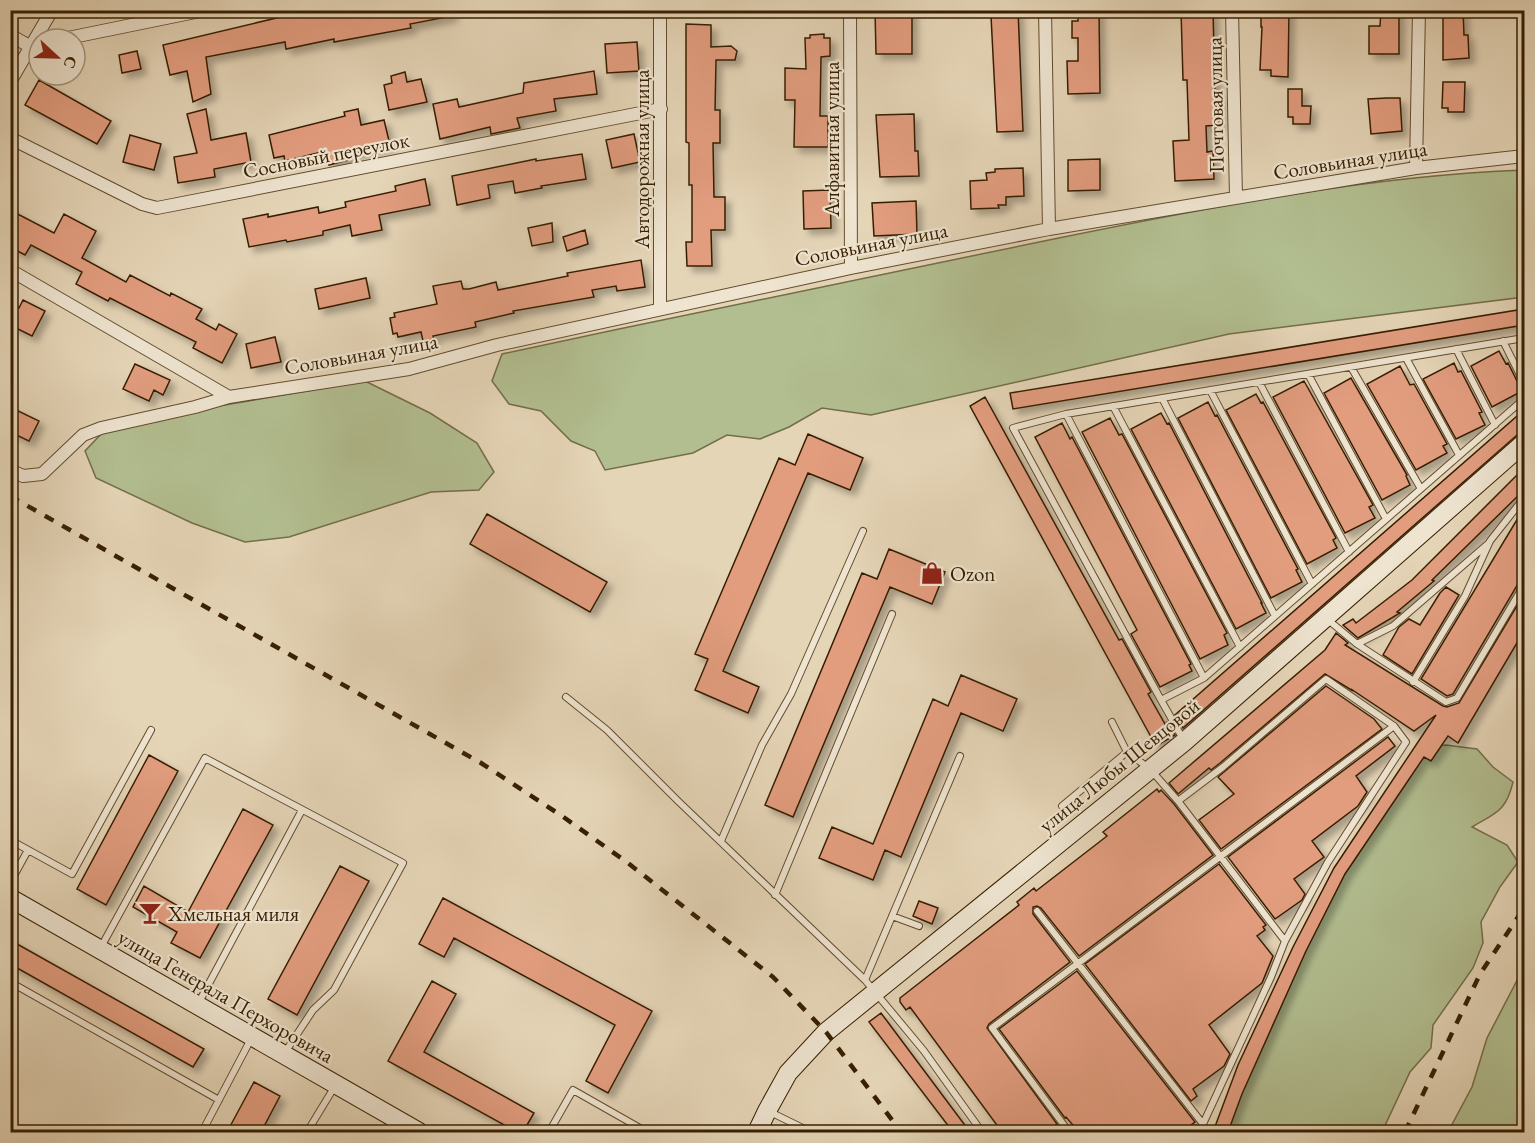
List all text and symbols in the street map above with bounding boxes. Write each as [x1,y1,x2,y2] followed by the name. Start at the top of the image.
[27,27,87,87] north arrow
[1200,36,1230,173] street label: Почтовая улица
[59,53,82,72] text: С
[818,61,845,218] street label: Алфавитная улица
[628,69,655,250] street label: Автодорожная улица
[240,126,412,184] street label: Сосновый переулок
[1271,134,1429,185] street label: Соловьиная улица
[792,216,950,272] street label: Соловьиная улица
[282,327,440,381] street label: Соловьиная улица
[919,560,945,586] shop icon: Ozon
[950,560,995,587] place label: Ozon
[1033,692,1205,838] street label: улица Любы Шевцовой
[137,900,163,926] bar icon: Хмельная миля
[167,900,299,927] place label: Хмельная миля
[113,923,339,1069] street label: улица Генерала Перхоровича

